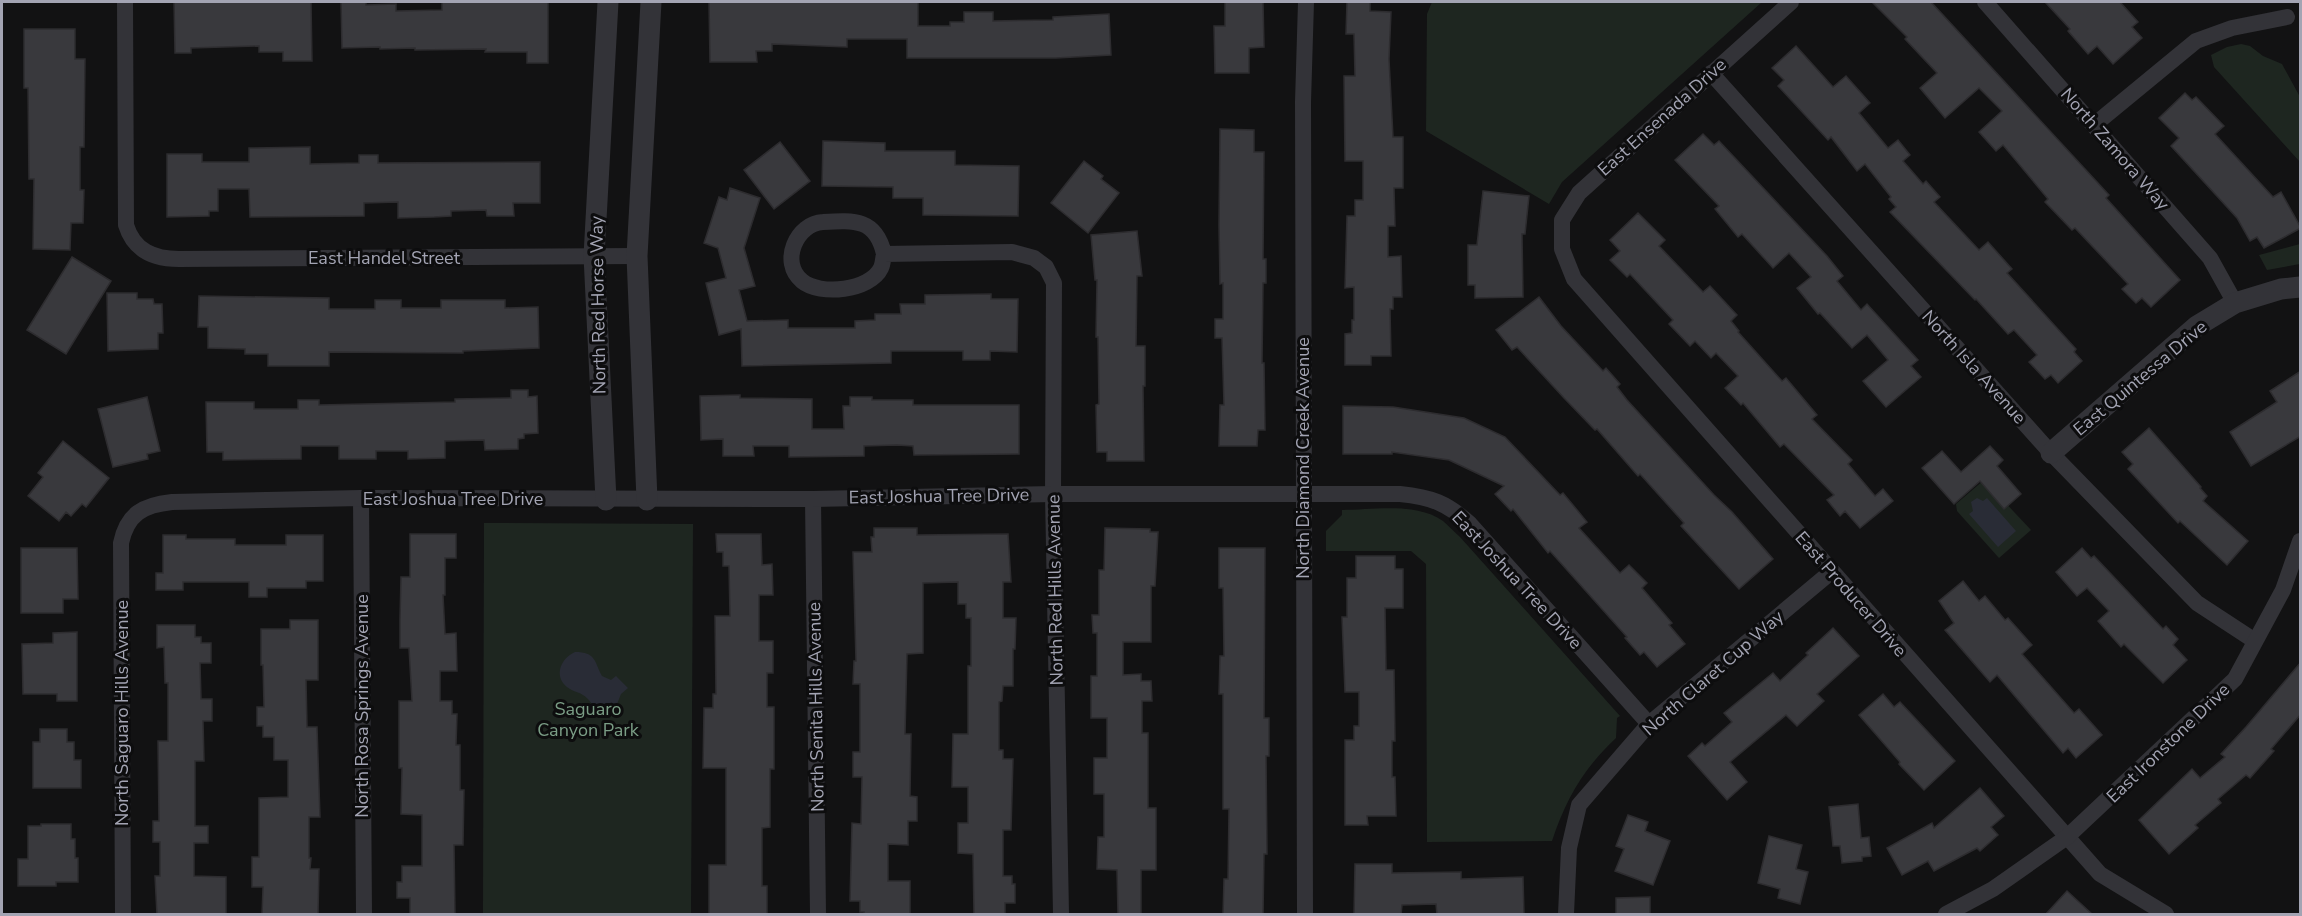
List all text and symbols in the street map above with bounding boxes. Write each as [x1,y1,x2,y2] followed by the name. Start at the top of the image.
[1592,53,1732,181] street label: East Ensenada Drive
[2055,83,2175,216] street label: North Zamora Way
[584,215,612,394] street label: North Red Horse Way
[308,246,461,270] street label: East Handel Street
[1916,305,2032,429] street label: North Isla Avenue
[2068,315,2212,441] street label: East Quintessa Drive
[1291,337,1315,579] street label: North Diamond Creek Avenue
[848,482,1030,510] street label: East Joshua Tree Drive
[363,487,543,511] street label: East Joshua Tree Drive
[1041,494,1069,686] street label: North Red Hills Avenue
[1447,506,1587,654] street label: East Joshua Tree Drive
[1790,526,1912,662] street label: East Producer Drive
[350,594,374,818] street label: North Rosa Springs Avenue
[110,600,134,826] street label: North Saguaro Hills Avenue
[802,602,830,812] street label: North Senita Hills Avenue
[1637,604,1789,741] street label: North Claret Cup Way
[2101,678,2235,808] street label: East Ironstone Drive
[537,697,640,742] park label: Saguaro Canyon Park

